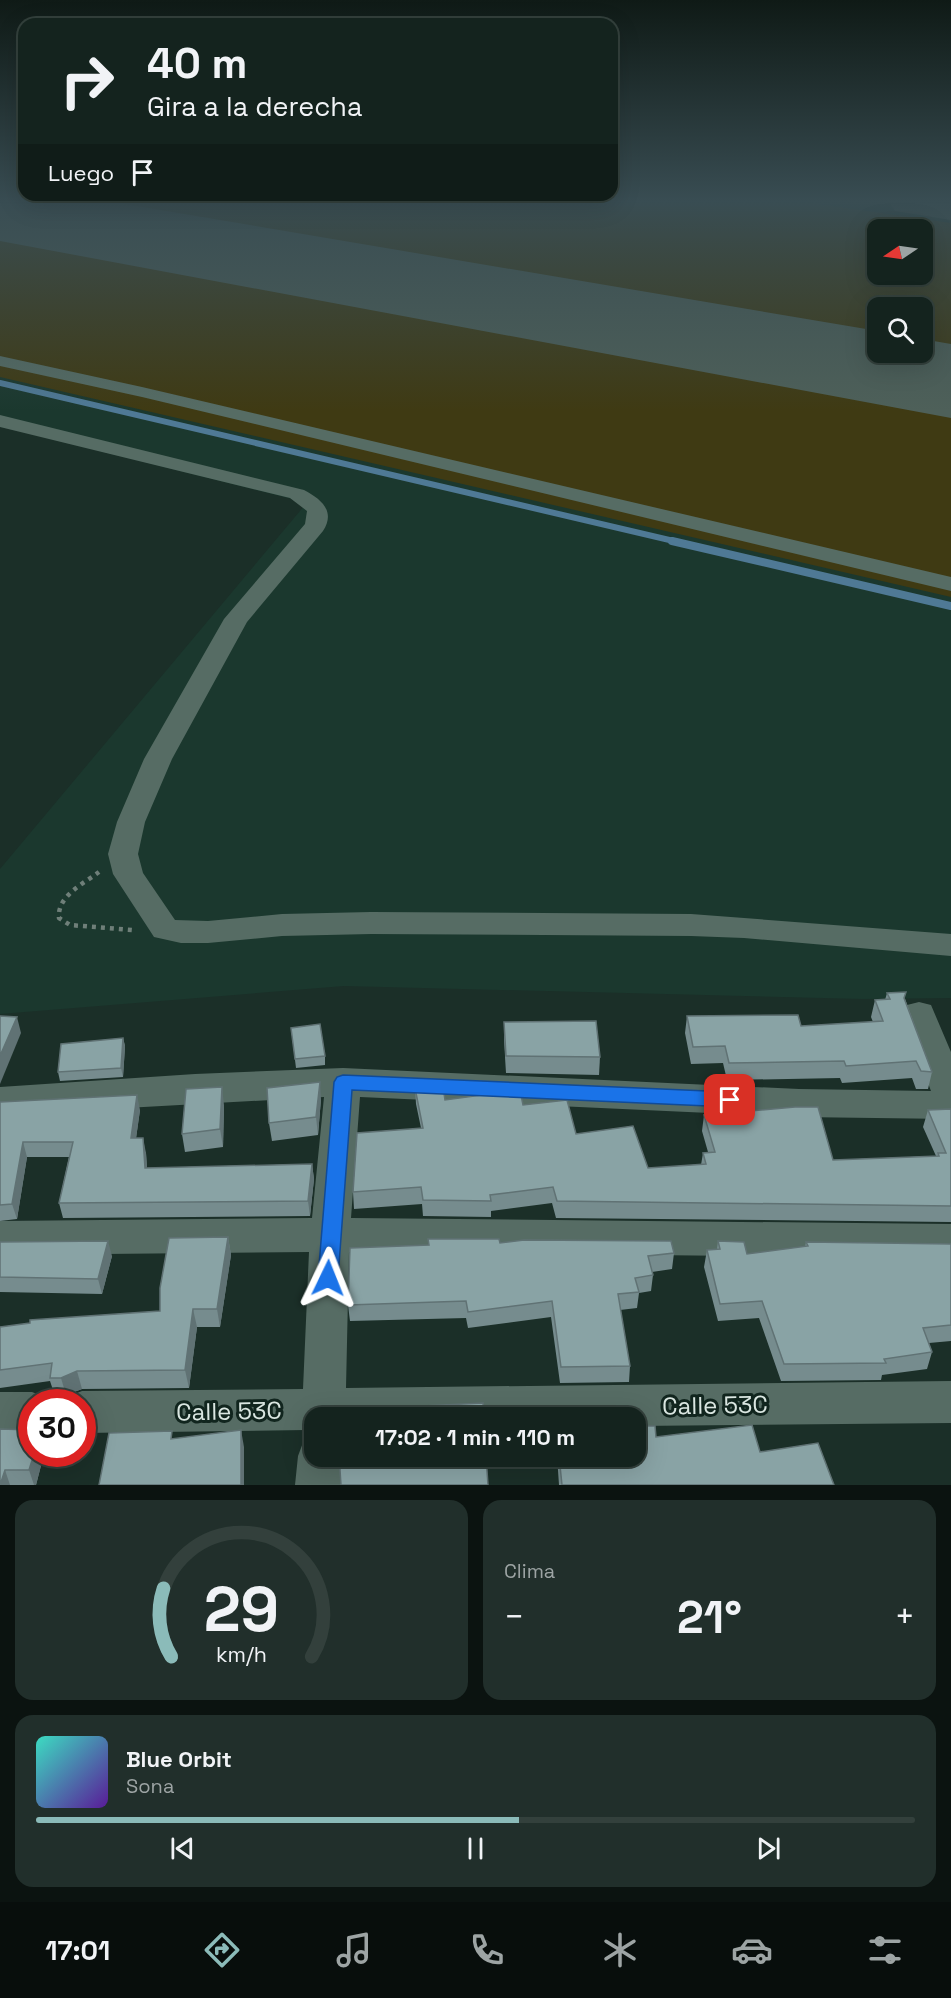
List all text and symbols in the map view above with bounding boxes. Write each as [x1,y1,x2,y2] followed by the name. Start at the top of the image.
[147,37,247,90] text: 40 m
[48,42,126,120] icon: right
[147,89,362,124] text: Gira a la derecha
[126,156,159,189] icon: arrive
[48,159,114,187] text: Luego
[867,219,933,285] north arrow
[867,219,933,363] map controls
[867,297,933,363] button: search
[704,1074,755,1125] pin
[713,1083,746,1116] icon: arrive
[296,1246,360,1310] position arrow
[18,1389,96,1467] speed limit sign: 30
[662,1389,768,1421] street label: Calle 53C
[176,1395,282,1427] street label: Calle 53C
[375,1423,575,1451] text: 17:02 · 1 min · 110 m
[504,1558,555,1584] text: Clima
[204,1570,279,1649] text: 29
[677,1589,742,1646] text: 21°
[504,1596,524,1638] text: −
[895,1596,915,1638] text: +
[216,1641,267,1668] text: km/h
[126,1745,232,1773] text: Blue Orbit
[126,1773,174,1799] text: Sona
[166,1832,199,1865] icon: previous
[459,1832,492,1865] icon: pause
[752,1832,785,1865] icon: next
[201,1929,243,1971] icon: directions
[333,1929,375,1971] icon: music
[466,1929,508,1971] icon: phone
[599,1929,641,1971] icon: climate
[731,1929,773,1971] icon: car
[864,1929,906,1971] icon: filters
[45,1933,110,1968] text: 17:01

